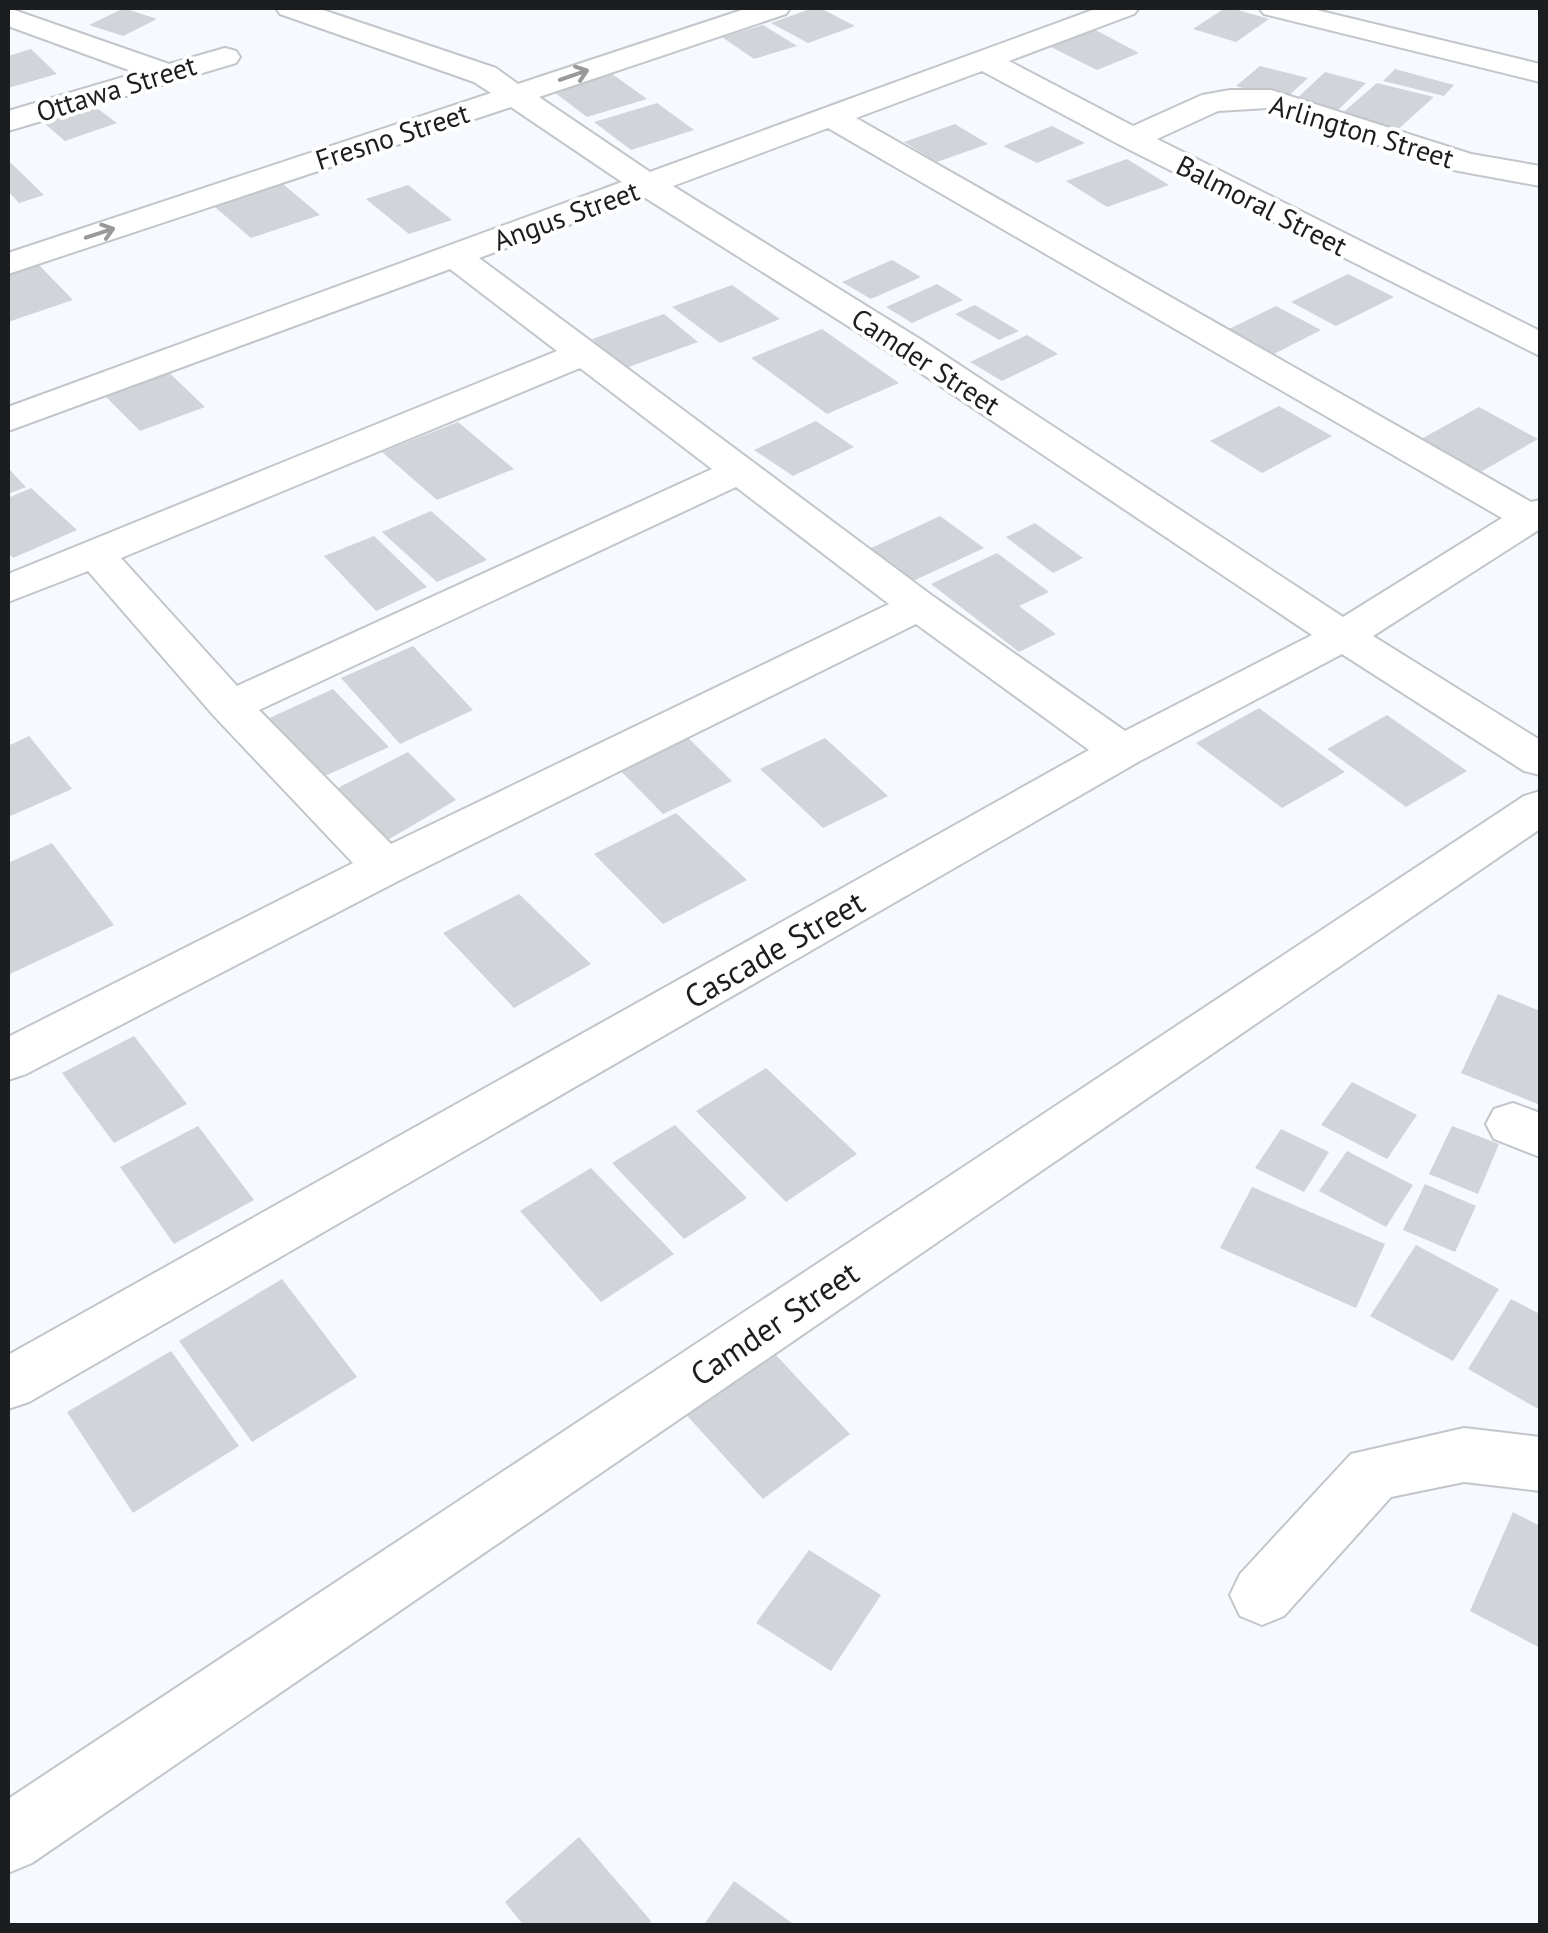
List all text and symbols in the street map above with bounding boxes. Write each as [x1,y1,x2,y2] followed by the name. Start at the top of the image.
[31,46,201,130] street label: Ottawa Street
[558,65,589,83] one-way arrow
[1266,85,1459,177] street label: Arlington Street
[311,94,474,178] street label: Fresno Street
[1170,146,1354,264] street label: Balmoral Street
[488,171,644,258] street label: Angus Street
[84,223,115,241] one-way arrow
[845,299,1008,423] street label: Camder Street
[676,880,872,1017] street label: Cascade Street
[682,1251,866,1395] street label: Camder Street

